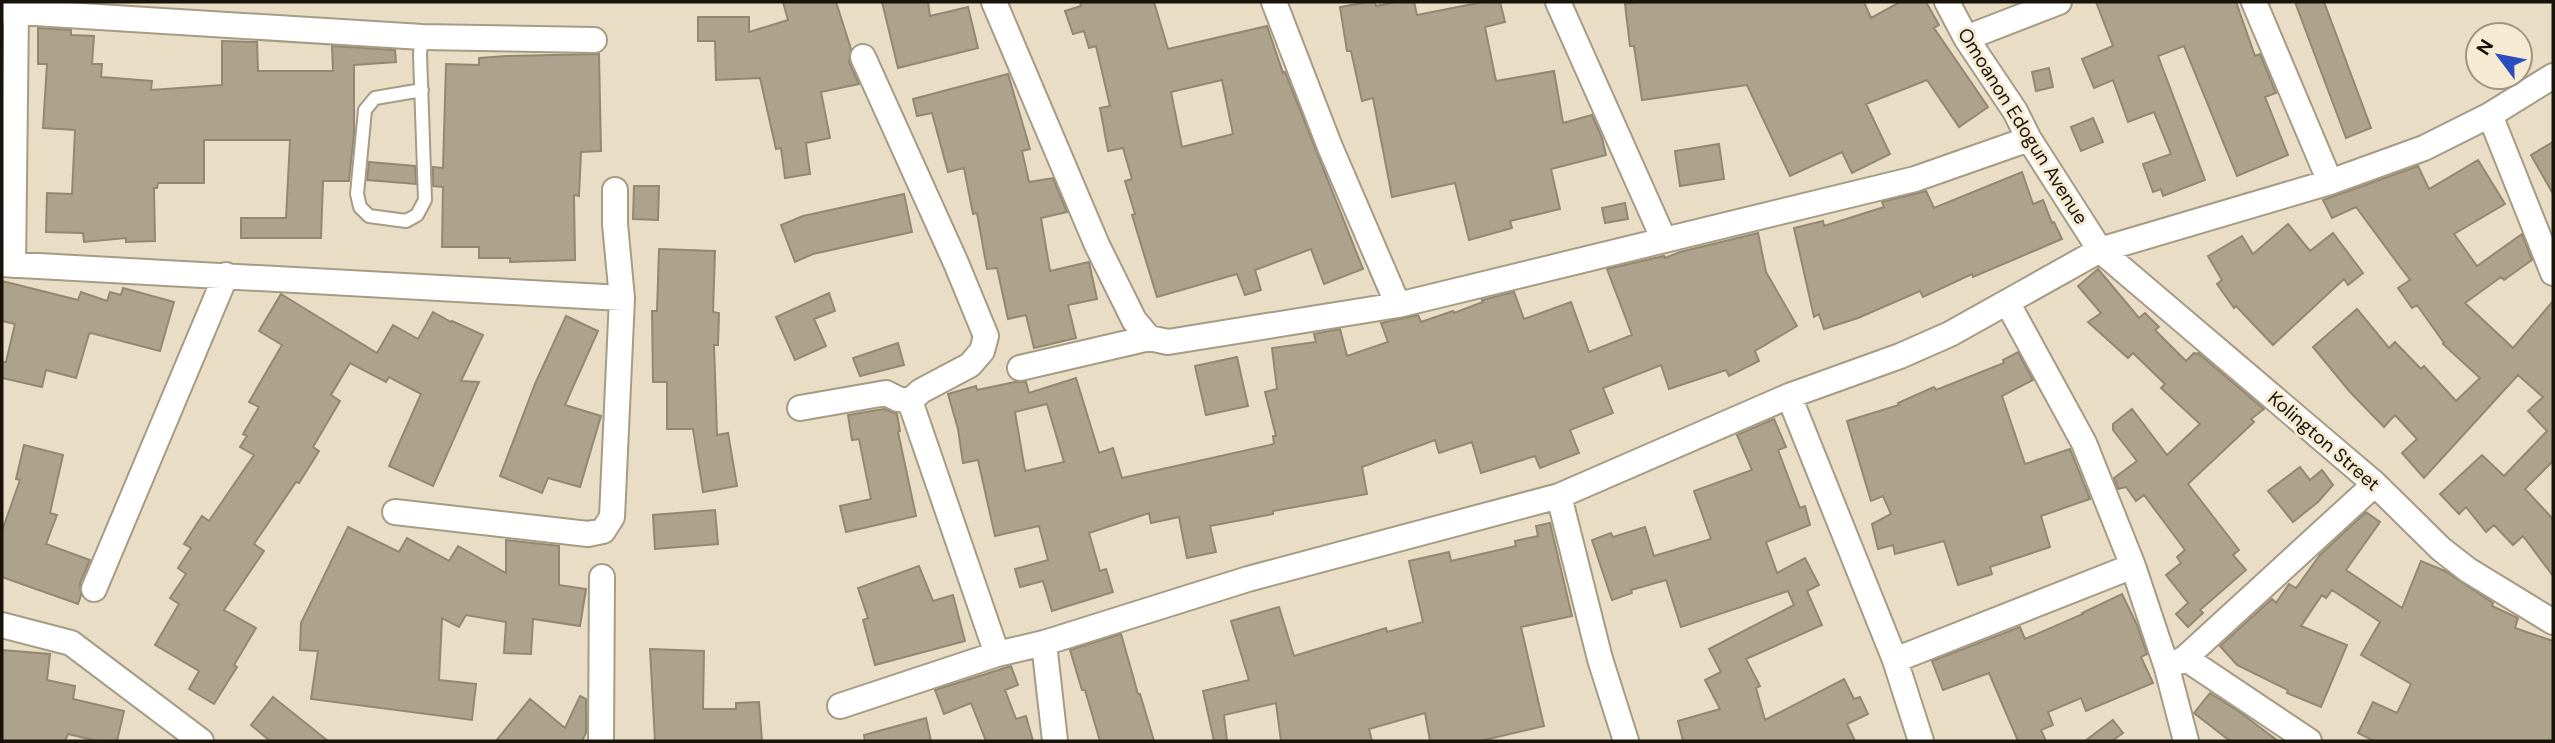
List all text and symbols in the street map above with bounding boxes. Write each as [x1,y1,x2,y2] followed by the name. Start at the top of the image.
[2464,21,2534,91] north arrow
[1952,23,2094,229] street label: Omoanon Edogun Avenue
[2471,35,2499,60] text: N
[2263,386,2385,496] street label: Kolington Street

